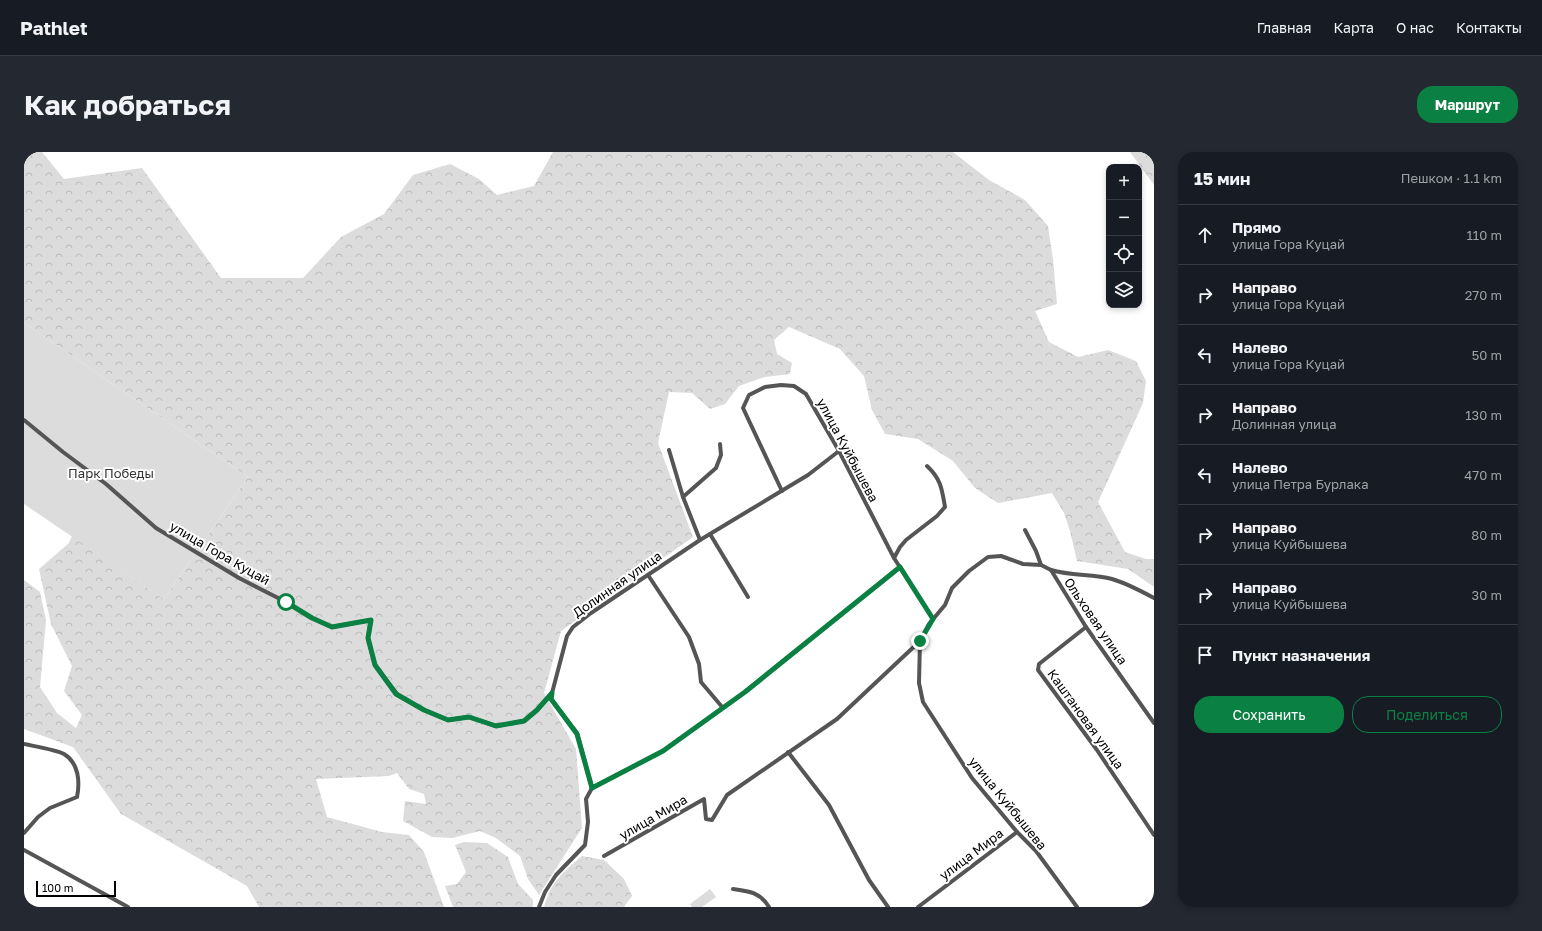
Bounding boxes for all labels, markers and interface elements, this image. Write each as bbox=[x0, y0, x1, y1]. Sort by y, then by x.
text: Pathlet bbox=[20, 16, 88, 39]
text: Главная bbox=[1257, 19, 1311, 36]
text: Карта bbox=[1333, 19, 1374, 36]
text: О нас bbox=[1396, 19, 1434, 36]
text: Контакты bbox=[1456, 19, 1522, 36]
button: Маршрут bbox=[1417, 86, 1518, 123]
text: Как добраться bbox=[24, 88, 231, 121]
map controls bbox=[1106, 164, 1142, 308]
button: + bbox=[1106, 164, 1142, 200]
text: 15 мин bbox=[1194, 168, 1250, 189]
text: Пешком · 1.1 km bbox=[1401, 170, 1502, 186]
button: − bbox=[1106, 200, 1142, 236]
text: Прямо bbox=[1232, 218, 1281, 236]
icon: ahead bbox=[1194, 224, 1216, 246]
text: 110 m bbox=[1467, 227, 1502, 243]
button: locate bbox=[1106, 236, 1142, 272]
text: улица Гора Куцай bbox=[1232, 236, 1345, 252]
button: layers bbox=[1106, 272, 1142, 308]
text: Направо bbox=[1232, 278, 1297, 296]
icon: right bbox=[1194, 284, 1216, 306]
text: 270 m bbox=[1465, 287, 1502, 303]
text: улица Гора Куцай bbox=[1232, 296, 1345, 312]
text: Налево bbox=[1232, 338, 1288, 356]
icon: left bbox=[1194, 344, 1216, 366]
text: 50 m bbox=[1472, 347, 1502, 363]
text: улица Гора Куцай bbox=[1232, 356, 1345, 372]
street label: улица Куйбышева bbox=[814, 395, 882, 505]
text: Направо bbox=[1232, 398, 1297, 416]
icon: right bbox=[1194, 404, 1216, 426]
text: 130 m bbox=[1465, 407, 1502, 423]
text: Долинная улица bbox=[1232, 416, 1337, 432]
text: Налево bbox=[1232, 458, 1288, 476]
icon: left bbox=[1194, 464, 1216, 486]
park label: Парк Победы bbox=[68, 465, 154, 481]
text: 470 m bbox=[1464, 467, 1502, 483]
text: улица Петра Бурлака bbox=[1232, 476, 1369, 492]
street label: улица Гора Куцай bbox=[167, 518, 273, 588]
text: Направо bbox=[1232, 518, 1297, 536]
icon: right bbox=[1194, 524, 1216, 546]
text: 80 m bbox=[1471, 527, 1502, 543]
text: улица Куйбышева bbox=[1232, 536, 1347, 552]
street label: Долинная улица bbox=[570, 547, 664, 621]
street label: Ольховая улица bbox=[1061, 574, 1131, 668]
text: Направо bbox=[1232, 578, 1297, 596]
icon: right bbox=[1194, 584, 1216, 606]
text: 30 m bbox=[1472, 587, 1502, 603]
route start bbox=[277, 593, 295, 611]
text: улица Куйбышева bbox=[1232, 596, 1347, 612]
route end bbox=[911, 632, 929, 650]
icon: arrive bbox=[1194, 644, 1216, 666]
text: Пункт назначения bbox=[1232, 646, 1370, 664]
street label: Каштановая улица bbox=[1044, 666, 1128, 772]
button: Сохранить bbox=[1194, 696, 1344, 733]
button: Поделиться bbox=[1352, 696, 1502, 733]
street label: улица Куйбышева bbox=[966, 753, 1050, 853]
street label: улица Мира bbox=[616, 791, 690, 843]
street label: улица Мира bbox=[936, 825, 1006, 883]
scale bar bbox=[36, 879, 116, 898]
text: 100 m bbox=[42, 881, 73, 894]

